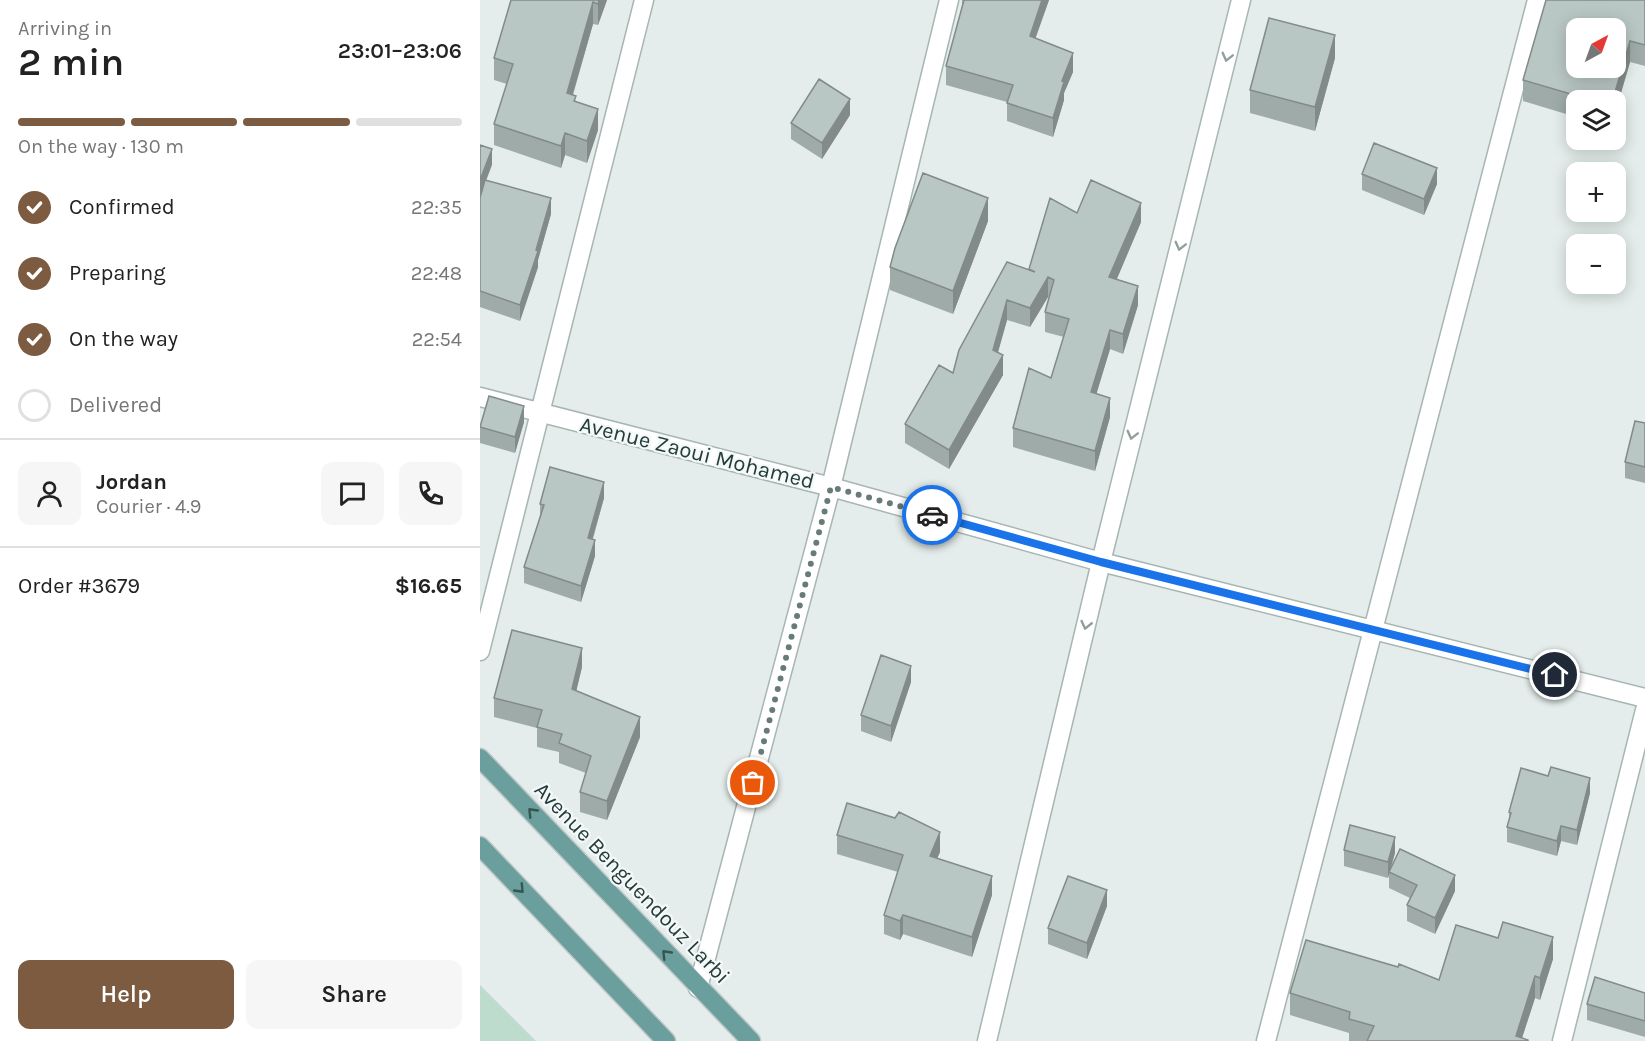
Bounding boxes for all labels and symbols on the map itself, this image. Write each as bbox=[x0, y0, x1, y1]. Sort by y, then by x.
north arrow bbox=[1566, 18, 1626, 78]
one-way arrow bbox=[1222, 51, 1234, 62]
one-way arrow bbox=[1174, 241, 1187, 251]
street label: Avenue Zaoui Mohamed bbox=[577, 411, 817, 495]
one-way arrow bbox=[1127, 430, 1140, 440]
courier bbox=[902, 485, 962, 545]
one-way arrow bbox=[1080, 619, 1093, 629]
pin bbox=[1529, 649, 1580, 700]
pin bbox=[727, 757, 778, 808]
street label: Avenue Benguendouz Larbi bbox=[529, 777, 735, 989]
one-way arrow bbox=[528, 809, 539, 819]
one-way arrow bbox=[513, 881, 524, 892]
one-way arrow bbox=[662, 950, 673, 960]

